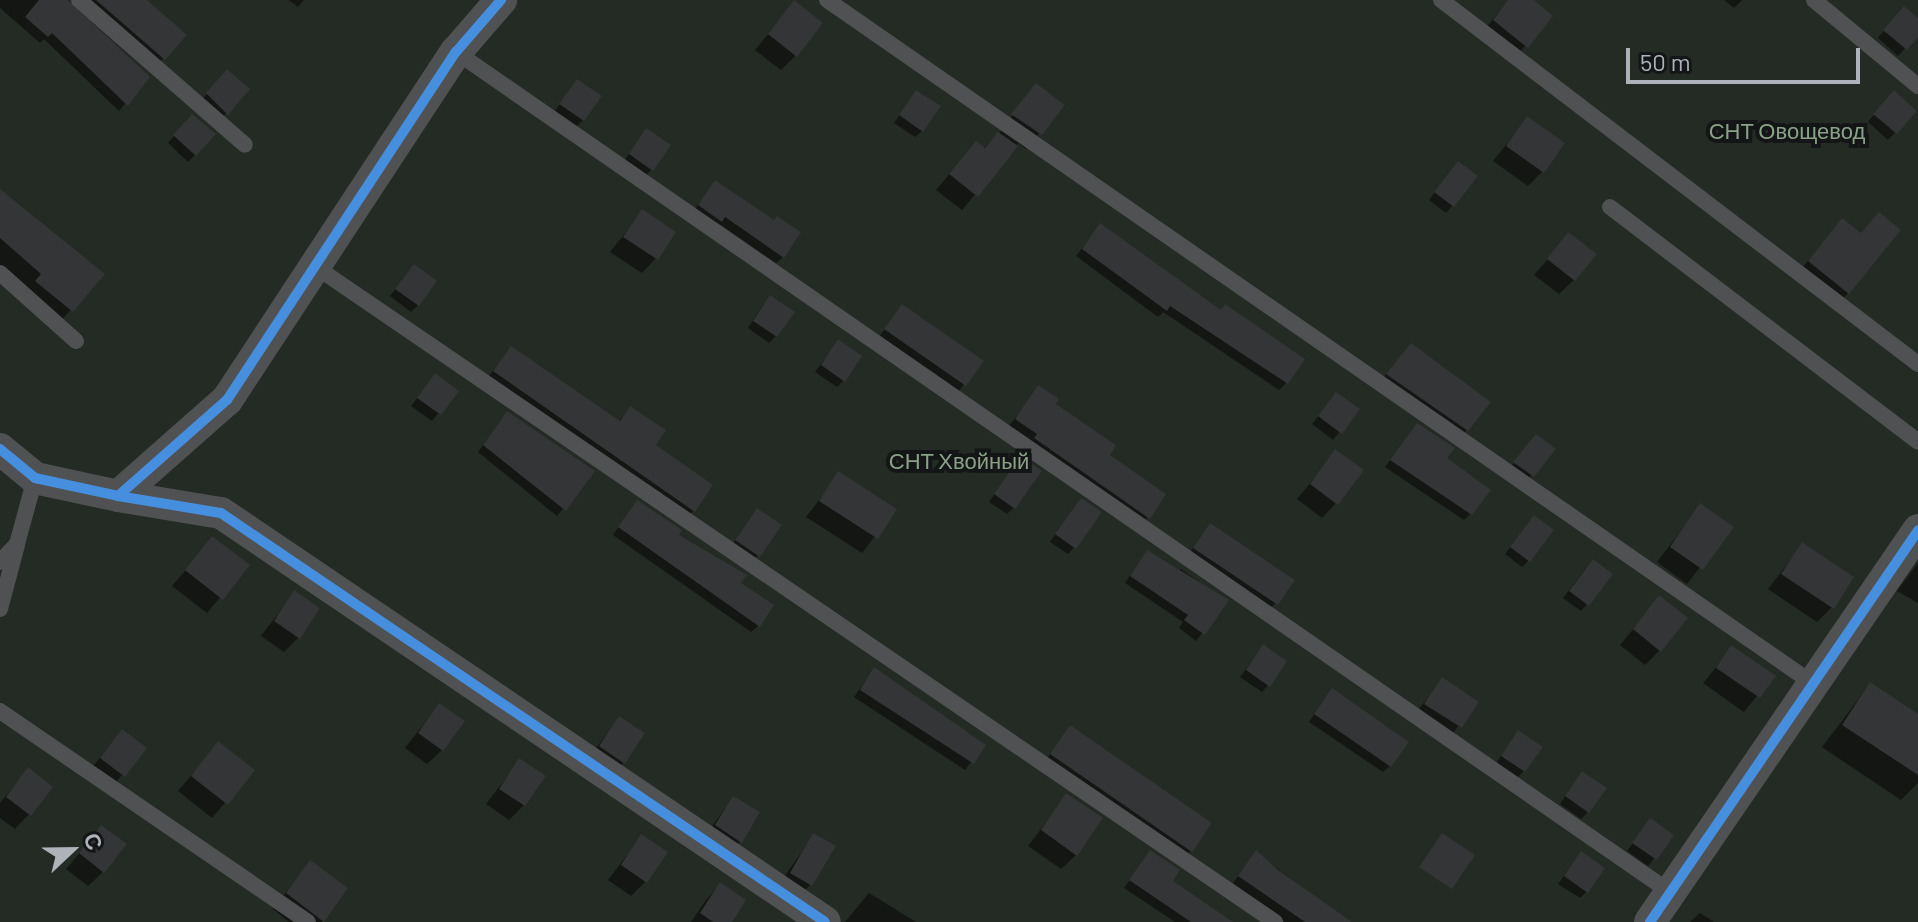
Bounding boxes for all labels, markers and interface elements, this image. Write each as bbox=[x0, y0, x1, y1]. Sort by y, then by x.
scale bar bbox=[1630, 32, 1864, 82]
text: 50 m bbox=[1640, 47, 1691, 76]
park label: СНТ Овощевод bbox=[1709, 118, 1865, 144]
park label: СНТ Хвойный bbox=[889, 448, 1029, 474]
north arrow bbox=[32, 810, 112, 890]
text: С bbox=[79, 829, 109, 853]

